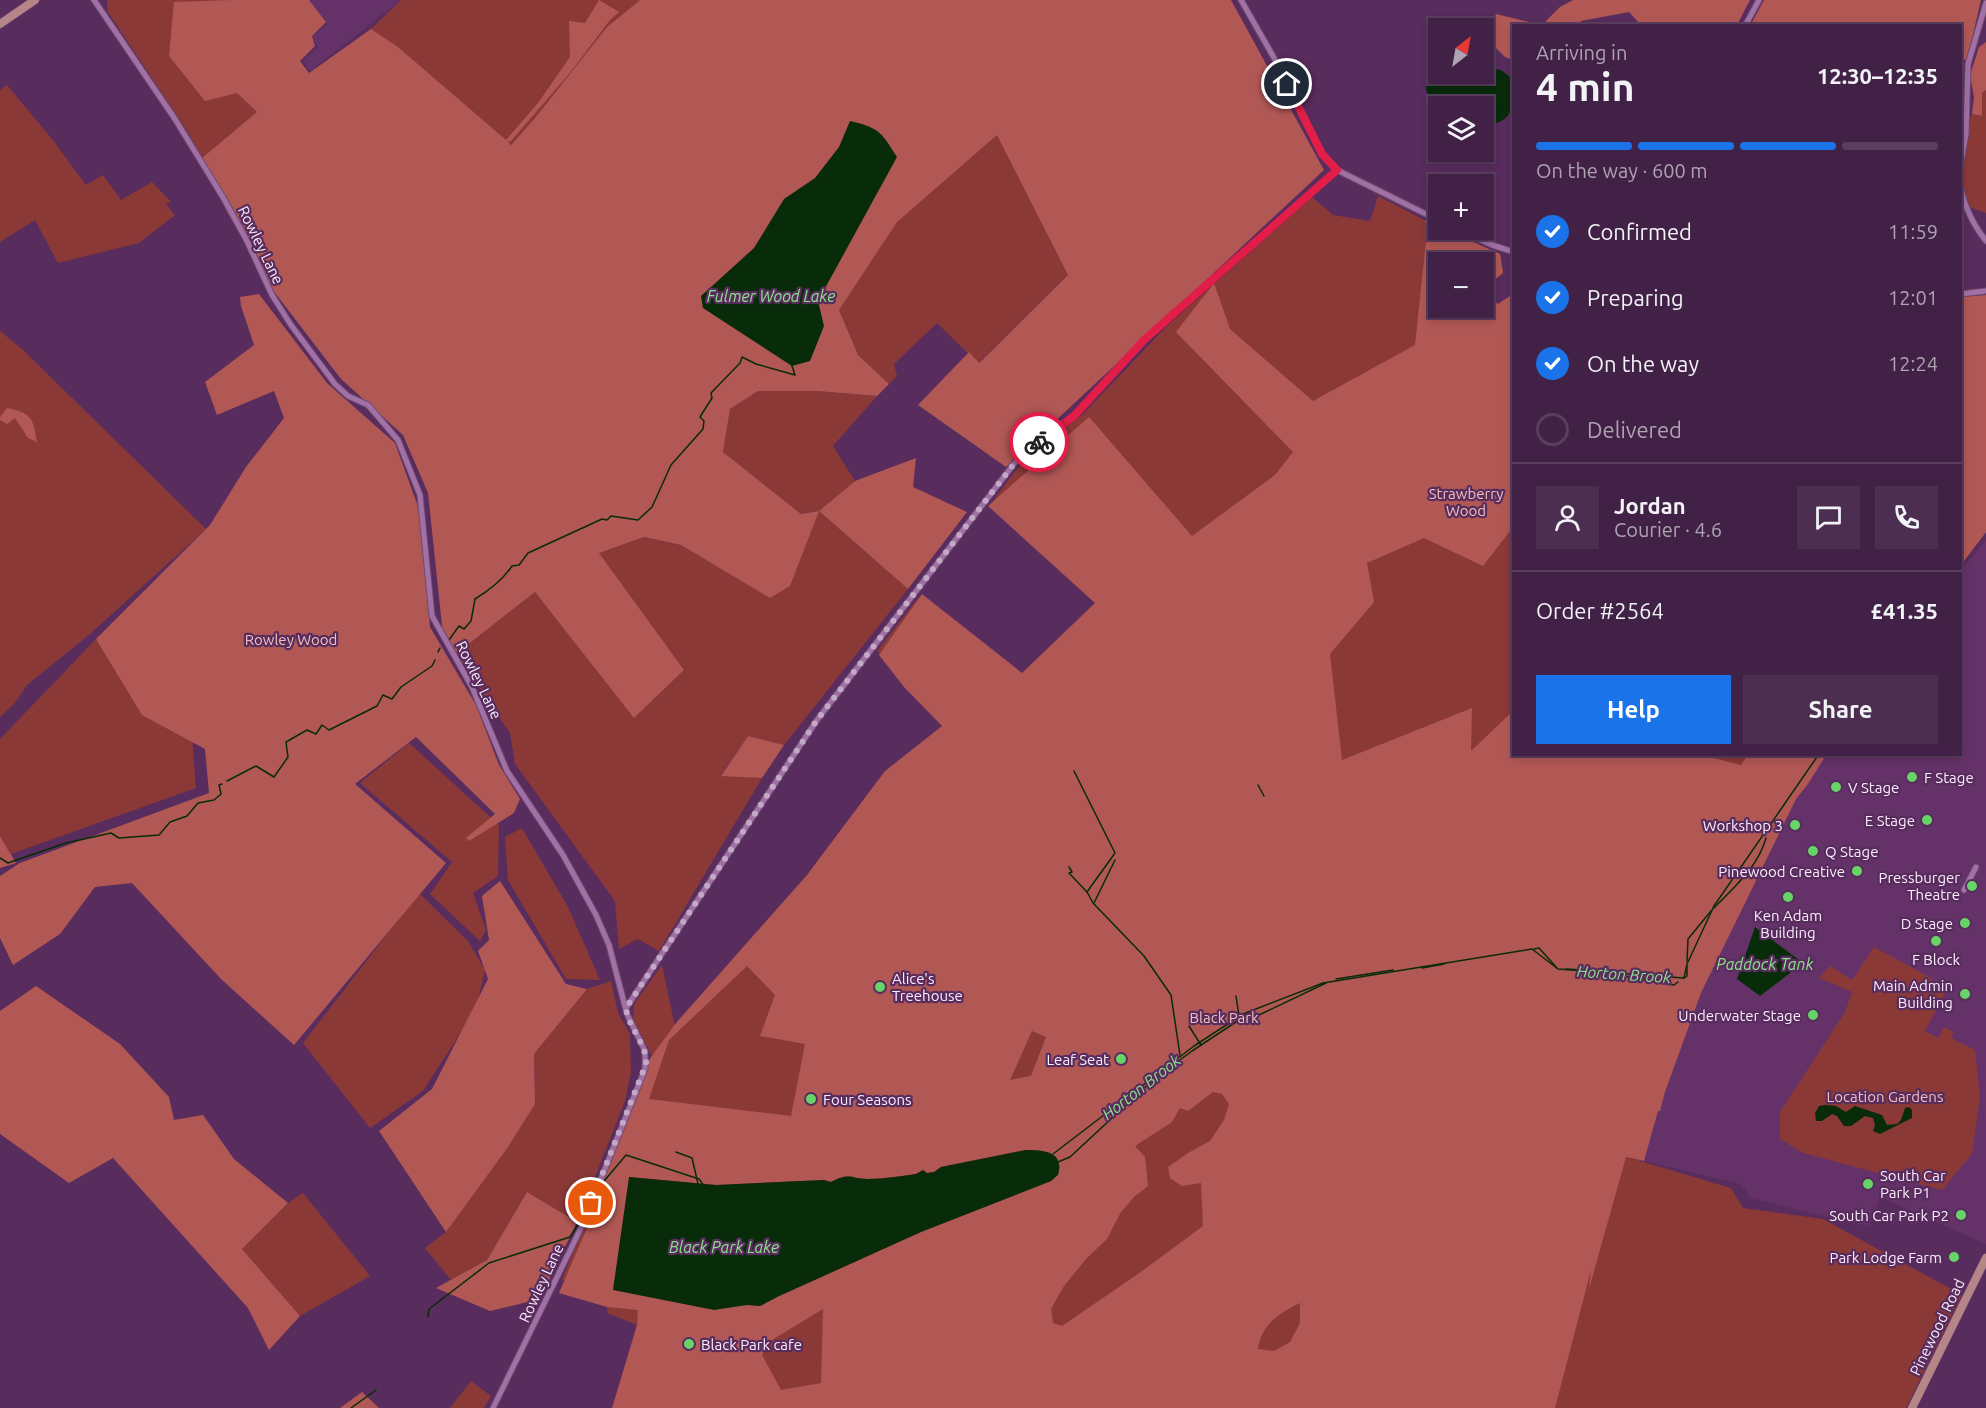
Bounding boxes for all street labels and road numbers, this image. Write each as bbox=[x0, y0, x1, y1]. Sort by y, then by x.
street label: Rowley Lane bbox=[235, 203, 287, 287]
street label: Rowley Lane bbox=[453, 638, 505, 722]
street label: Rowley Lane bbox=[515, 1241, 567, 1325]
street label: Pinewood Road bbox=[1906, 1276, 1968, 1378]

